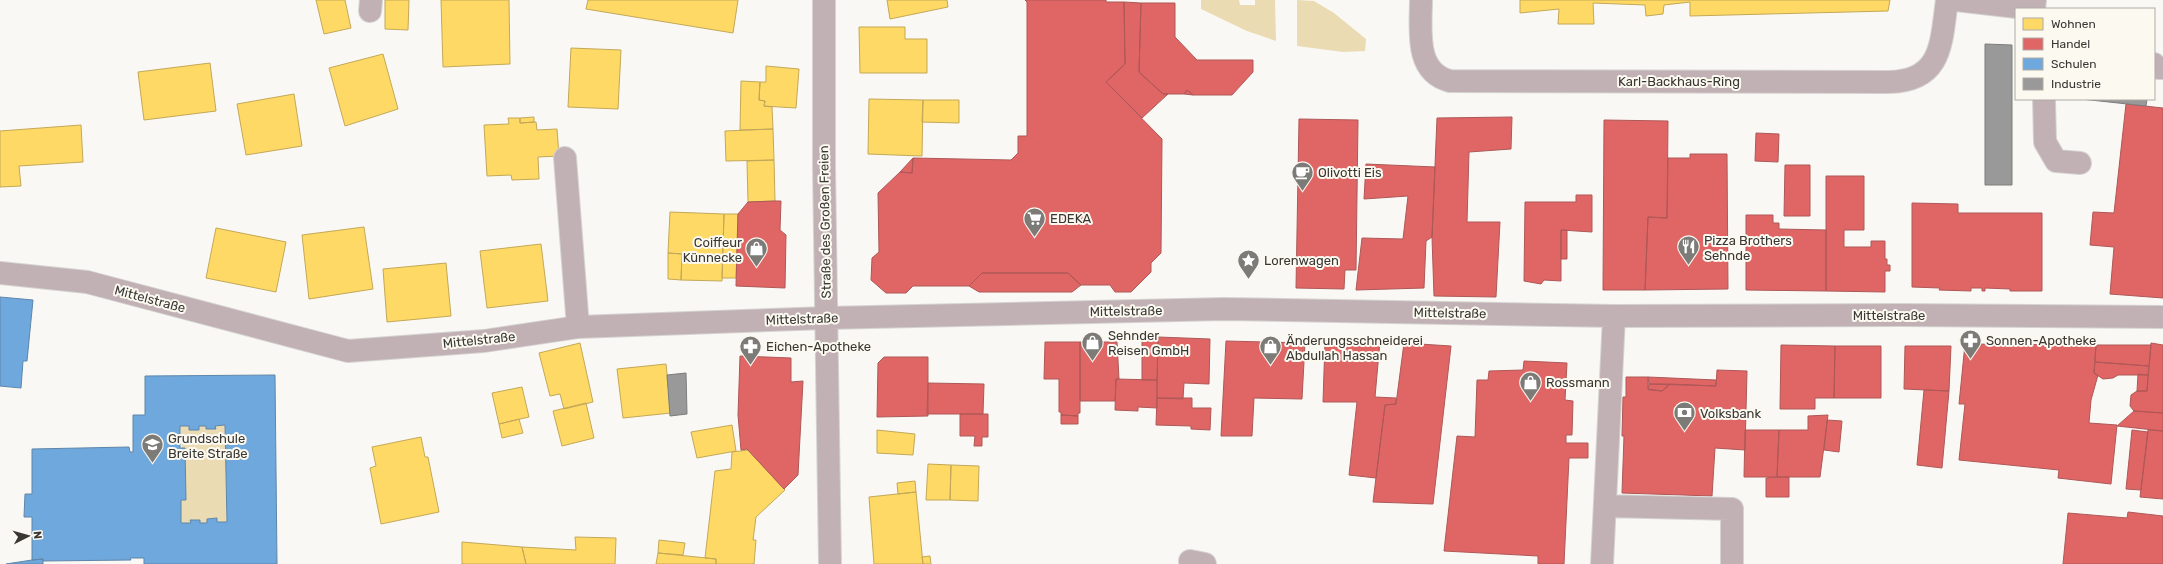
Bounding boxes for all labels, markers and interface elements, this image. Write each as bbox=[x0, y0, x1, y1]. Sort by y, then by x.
legend bbox=[2015, 8, 2155, 100]
text: Wohnen bbox=[2051, 17, 2096, 31]
text: Handel bbox=[2051, 37, 2090, 51]
text: Schulen bbox=[2051, 57, 2097, 71]
street label: Karl-Backhaus-Ring bbox=[1618, 74, 1740, 90]
text: Industrie bbox=[2051, 77, 2101, 91]
street label: Straße des Großen Freien bbox=[816, 145, 834, 299]
cafe icon: Olivotti Eis bbox=[1290, 159, 1316, 192]
place label: Olivotti Eis bbox=[1318, 165, 1382, 180]
supermarket icon: EDEKA bbox=[1021, 205, 1047, 238]
place label: EDEKA bbox=[1050, 211, 1092, 226]
place label: Pizza Brothers Sehnde bbox=[1704, 233, 1792, 263]
restaurant icon: Pizza Brothers Sehnde bbox=[1676, 234, 1702, 267]
place label: Coiffeur Künnecke bbox=[683, 235, 742, 265]
shop icon: Coiffeur Künnecke bbox=[744, 236, 770, 269]
place icon: Lorenwagen bbox=[1235, 247, 1261, 280]
place label: Lorenwagen bbox=[1264, 253, 1339, 269]
street label: Mittelstraße bbox=[113, 282, 187, 316]
street label: Mittelstraße bbox=[1090, 303, 1162, 319]
street label: Mittelstraße bbox=[1414, 305, 1486, 321]
street label: Mittelstraße bbox=[1853, 308, 1925, 323]
street label: Mittelstraße bbox=[765, 310, 839, 328]
pharmacy icon: Sonnen-Apotheke bbox=[1957, 327, 1983, 360]
place label: Sehnder Reisen GmbH bbox=[1108, 328, 1189, 358]
street label: Mittelstraße bbox=[442, 329, 516, 351]
shop icon: Sehnder Reisen GmbH bbox=[1079, 329, 1105, 362]
pharmacy icon: Eichen-Apotheke bbox=[737, 333, 763, 366]
place label: Änderungsschneiderei Abdullah Hassan bbox=[1286, 333, 1423, 363]
place label: Sonnen-Apotheke bbox=[1986, 333, 2096, 348]
shop icon: Änderungsschneiderei Abdullah Hassan bbox=[1257, 334, 1283, 367]
place label: Eichen-Apotheke bbox=[766, 339, 871, 354]
shop icon: Rossmann bbox=[1518, 369, 1544, 402]
place label: Rossmann bbox=[1546, 375, 1610, 390]
bank icon: Volksbank bbox=[1671, 400, 1697, 433]
place label: Volksbank bbox=[1700, 406, 1761, 421]
place label: Grundschule Breite Straße bbox=[168, 431, 248, 461]
school or university icon: Grundschule Breite Straße bbox=[139, 432, 165, 465]
north arrow bbox=[8, 516, 48, 556]
text: N bbox=[31, 530, 44, 540]

